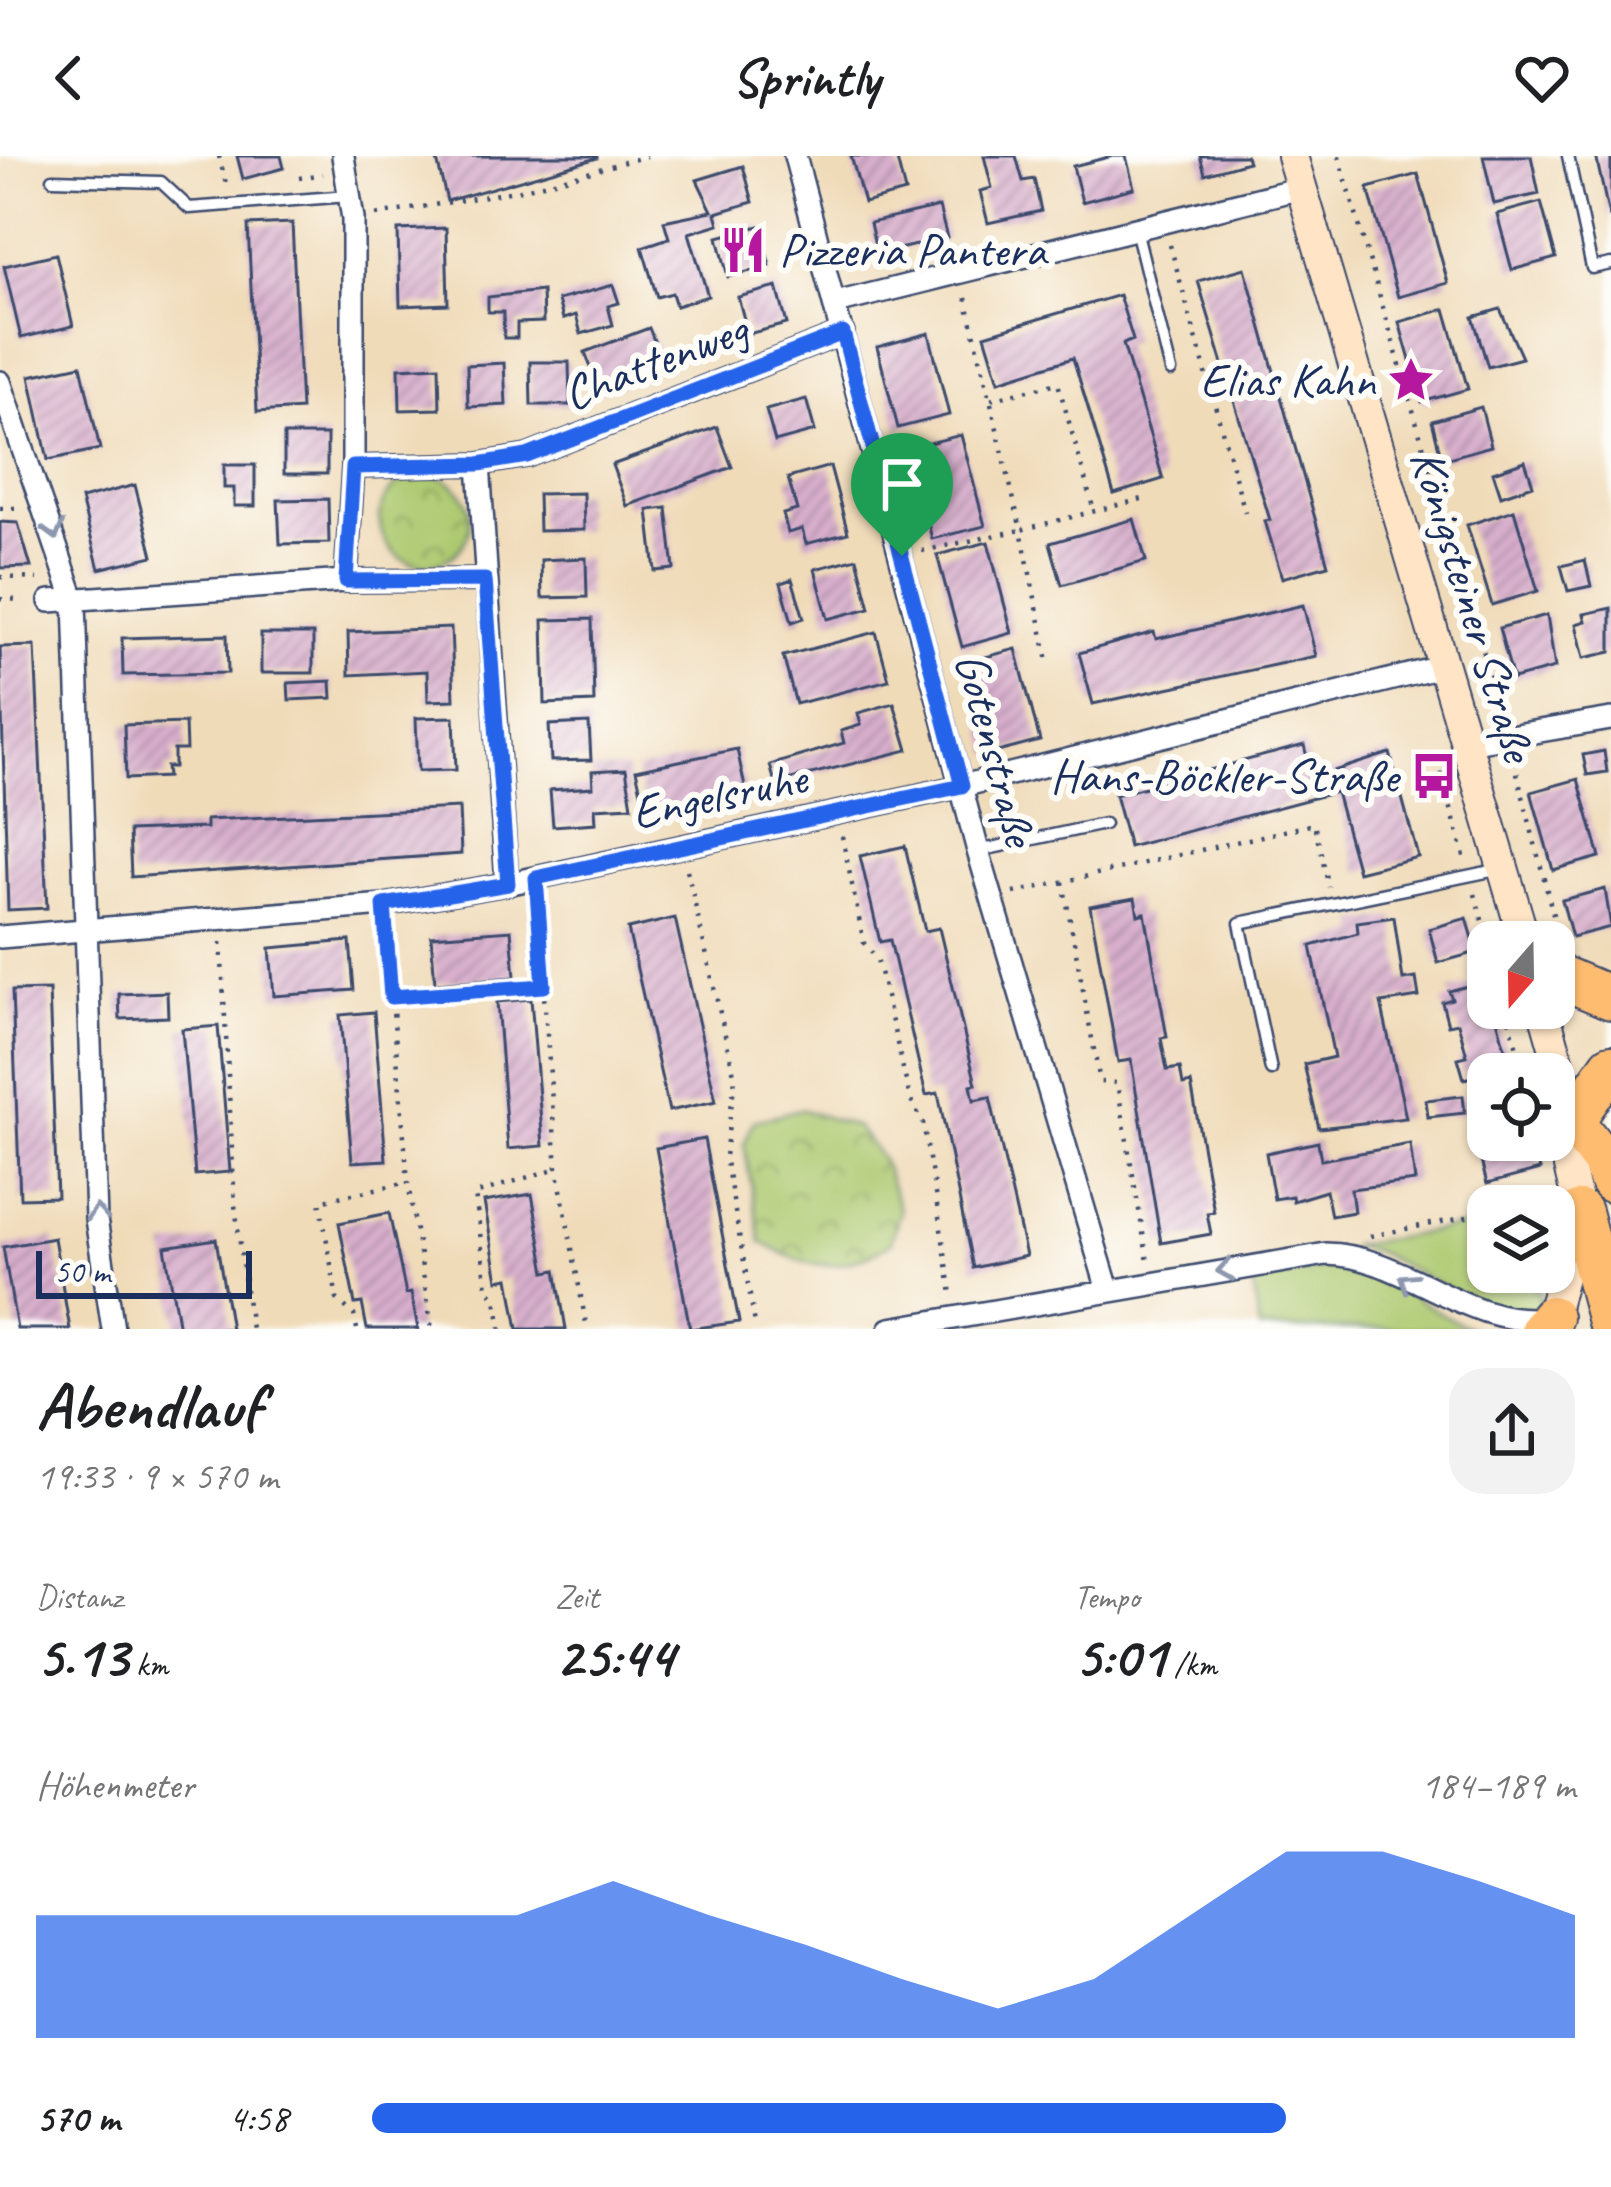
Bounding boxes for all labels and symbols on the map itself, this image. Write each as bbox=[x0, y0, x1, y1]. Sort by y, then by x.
place label: Pizzeria Pantera bbox=[779, 220, 1049, 280]
restaurant icon: Pizzeria Pantera bbox=[718, 225, 768, 275]
street label: Chattenweg bbox=[554, 297, 758, 423]
place label: Elias Kahn bbox=[1200, 350, 1376, 410]
place icon: Elias Kahn bbox=[1386, 355, 1436, 405]
pin bbox=[851, 433, 953, 556]
street label: Königsteiner Straße bbox=[1397, 442, 1550, 771]
one-way arrow bbox=[40, 519, 65, 540]
street label: Gotenstraße bbox=[941, 646, 1051, 855]
place label: Hans-Böckler-Straße bbox=[1050, 746, 1401, 806]
street label: Engelsruhe bbox=[626, 747, 815, 843]
bus stop icon: Hans-Böckler-Straße bbox=[1409, 751, 1459, 801]
north arrow bbox=[1467, 921, 1575, 1029]
one-way arrow bbox=[85, 1203, 111, 1222]
scale bar bbox=[36, 1245, 252, 1298]
one-way arrow bbox=[1215, 1257, 1235, 1282]
one-way arrow bbox=[1398, 1273, 1420, 1295]

